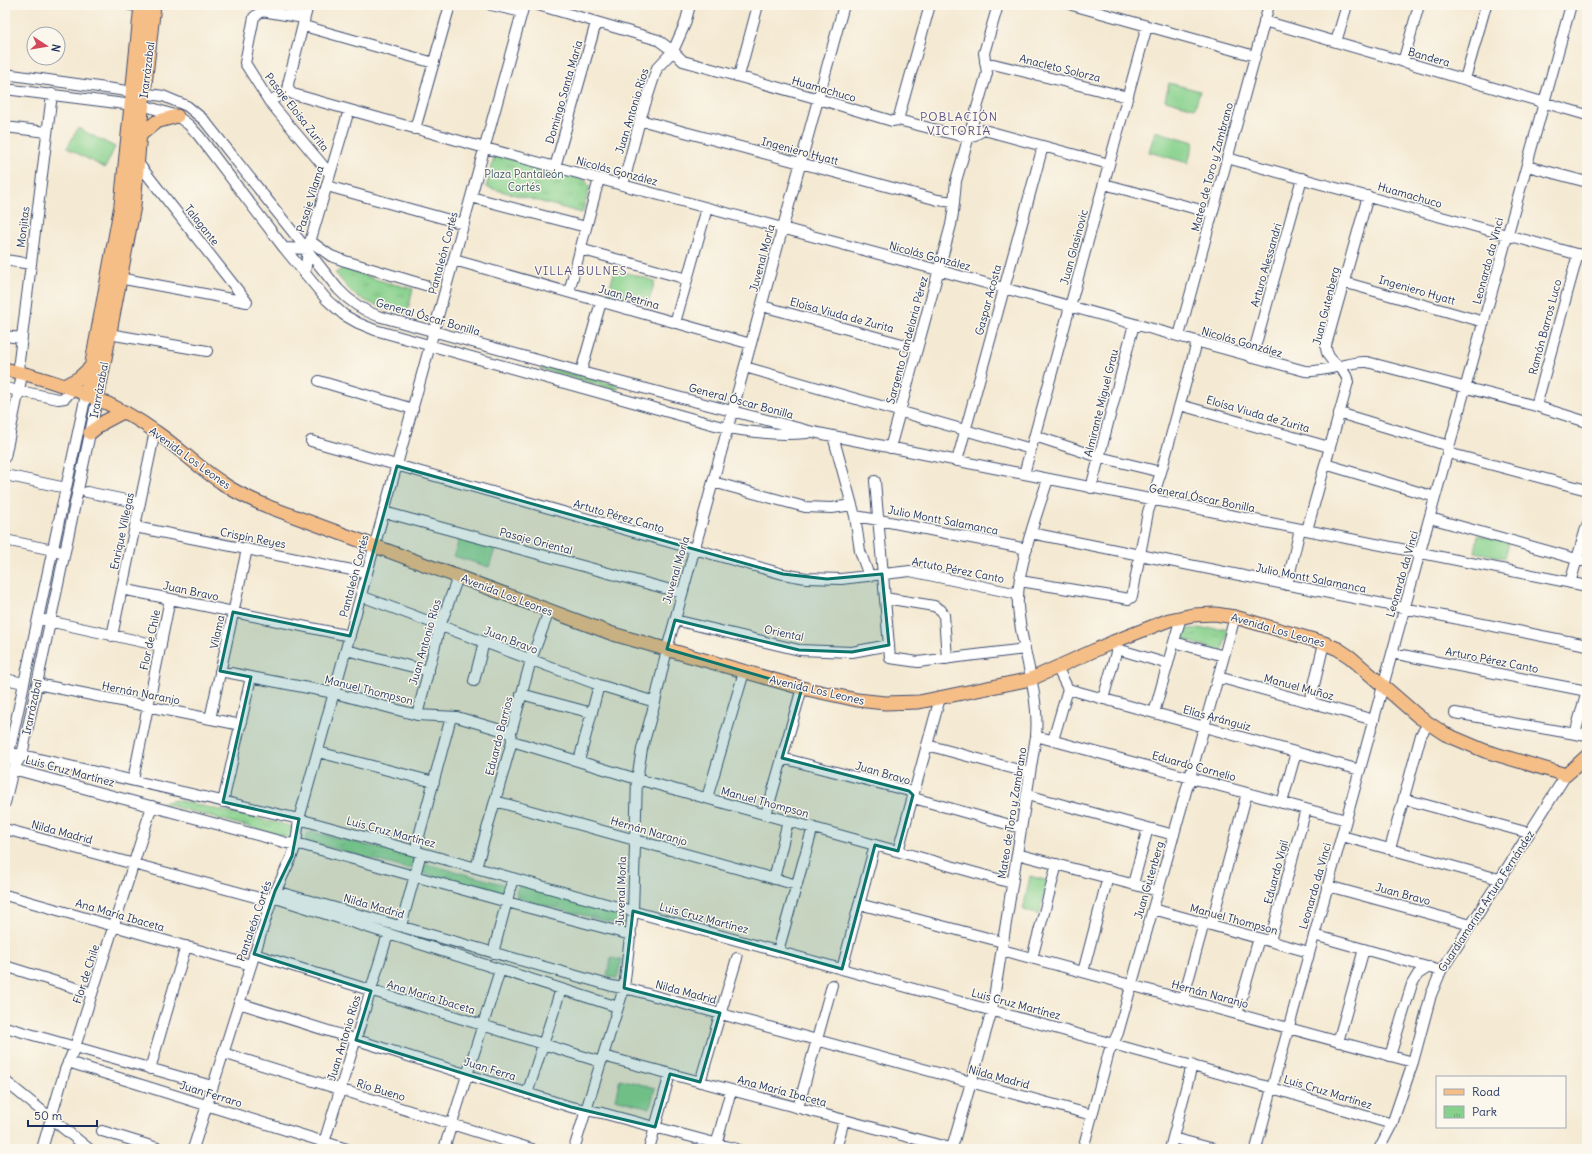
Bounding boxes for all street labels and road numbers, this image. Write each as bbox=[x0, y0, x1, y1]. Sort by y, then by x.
street label: Domingo Santa María bbox=[543, 39, 585, 145]
street label: Irarrázabal bbox=[137, 41, 157, 99]
street label: Bandera bbox=[1406, 44, 1452, 70]
street label: Anacleto Solorza bbox=[1018, 51, 1102, 85]
street label: Juan Antonio Ríos bbox=[612, 67, 652, 155]
street label: Pasaje Eloisa Zurita bbox=[262, 70, 332, 154]
street label: Huamachuco bbox=[790, 73, 858, 105]
street label: Mateo de Toro y Zambrano bbox=[1188, 101, 1236, 233]
street label: Ingeniero Hyatt bbox=[760, 134, 840, 168]
street label: Nicolás González bbox=[575, 153, 659, 189]
street label: Pasaje Vilama bbox=[293, 164, 327, 234]
street label: Huamachuco bbox=[1376, 179, 1444, 211]
street label: Talagante bbox=[182, 202, 222, 248]
street label: Monjitas bbox=[14, 206, 32, 248]
street label: Juan Glasinovic bbox=[1057, 207, 1091, 286]
street label: Pantaleón Cortés bbox=[425, 210, 461, 296]
street label: Leonardo da Vinci bbox=[1470, 216, 1506, 306]
street label: Arturo Alessandri bbox=[1247, 222, 1285, 308]
street label: Juvenal Morla bbox=[746, 223, 778, 293]
street label: Nicolás González bbox=[888, 238, 972, 274]
street label: Gaspar Acosta bbox=[972, 263, 1004, 337]
street label: Juan Gutenberg bbox=[1310, 266, 1342, 346]
street label: Ingeniero Hyatt bbox=[1377, 272, 1457, 308]
street label: Sargento Candelaria Pérez bbox=[883, 275, 931, 405]
street label: Ramón Barros Luco bbox=[1526, 278, 1564, 376]
street label: Juan Petrina bbox=[597, 282, 661, 312]
street label: General Óscar Bonilla bbox=[374, 294, 482, 339]
street label: Eloísa Viuda de Zurita bbox=[789, 294, 895, 336]
street label: Nicolás González bbox=[1200, 324, 1284, 360]
street label: Almirante Miguel Grau bbox=[1081, 347, 1121, 458]
street label: Irarrázabal bbox=[87, 361, 111, 419]
street label: General Óscar Bonilla bbox=[687, 379, 795, 422]
street label: Eloísa Viuda de Zurita bbox=[1205, 393, 1311, 435]
street label: Avenida Los Leones bbox=[147, 424, 233, 492]
street label: General Óscar Bonilla bbox=[1148, 480, 1256, 515]
street label: Enrique Villegas bbox=[107, 491, 137, 571]
street label: Artuto Pérez Canto bbox=[572, 496, 666, 536]
street label: Julio Montt Salamanca bbox=[887, 502, 999, 538]
street label: Crispín Reyes bbox=[219, 525, 287, 551]
street label: Pasaje Oriental bbox=[498, 525, 574, 557]
street label: Leonardo da Vinci bbox=[1383, 529, 1421, 619]
street label: Pantaleón Cortés bbox=[336, 533, 372, 619]
street label: Juvenal Morla bbox=[660, 535, 692, 605]
street label: Artuto Pérez Canto bbox=[911, 554, 1005, 586]
street label: Julio Montt Salamanca bbox=[1255, 560, 1367, 596]
street label: Avenida Los Leones bbox=[459, 571, 555, 619]
street label: Juan Bravo bbox=[162, 578, 220, 604]
street label: Juan Antonio Ríos bbox=[406, 597, 444, 687]
street label: Flor de Chile bbox=[137, 608, 163, 671]
street label: Avenida Los Leones bbox=[1229, 610, 1327, 650]
street label: Vilama bbox=[207, 614, 227, 650]
street label: Oriental bbox=[763, 622, 805, 644]
street label: Juan Bravo bbox=[482, 623, 540, 657]
street label: Arturo Pérez Canto bbox=[1444, 644, 1540, 676]
street label: Manuel Muñoz bbox=[1262, 671, 1336, 703]
street label: Manuel Thompson bbox=[323, 672, 415, 708]
street label: Avenida Los Leones bbox=[768, 672, 866, 708]
street label: Irarrázabal bbox=[19, 678, 45, 736]
street label: Hernán Naranjo bbox=[101, 679, 181, 707]
street label: Eduardo Barrios bbox=[482, 695, 516, 777]
street label: Elías Aránguiz bbox=[1182, 702, 1252, 734]
street label: Mateo de Toro y Zambrano bbox=[995, 746, 1029, 880]
street label: Eduardo Cornelio bbox=[1151, 748, 1237, 784]
street label: Luis Cruz Martínez bbox=[24, 752, 116, 790]
street label: Juan Bravo bbox=[854, 758, 912, 788]
street label: Manuel Thompson bbox=[719, 784, 811, 820]
street label: Luis Cruz Martínez bbox=[345, 813, 437, 851]
street label: Hernán Naranjo bbox=[609, 813, 689, 849]
street label: Nilda Madrid bbox=[30, 817, 95, 847]
street label: Guardiamarina Arturo Fernández bbox=[1435, 828, 1537, 974]
street label: Eduardo Vigil bbox=[1261, 839, 1291, 905]
street label: Juan Gutenberg bbox=[1131, 840, 1167, 920]
street label: Leonardo da Vinci bbox=[1296, 841, 1334, 931]
street label: Juvenal Morla bbox=[613, 856, 629, 926]
street label: Pantaleón Cortés bbox=[234, 879, 274, 963]
street label: Juan Bravo bbox=[1374, 880, 1432, 908]
street label: Nilda Madrid bbox=[342, 891, 407, 922]
street label: Ana María Ibaceta bbox=[74, 896, 166, 934]
street label: Luis Cruz Martínez bbox=[658, 899, 750, 937]
street label: Manuel Thompson bbox=[1188, 901, 1280, 937]
street label: Flor de Chile bbox=[70, 943, 102, 1005]
street label: Ana María Ibaceta bbox=[385, 977, 477, 1017]
street label: Nilda Madrid bbox=[654, 977, 719, 1007]
street label: Hernán Naranjo bbox=[1170, 977, 1250, 1011]
street label: Luis Cruz Martínez bbox=[970, 985, 1062, 1023]
street label: Juan Antonio Ríos bbox=[324, 994, 364, 1082]
street label: Juan Ferra bbox=[462, 1054, 518, 1084]
street label: Nilda Madrid bbox=[967, 1062, 1032, 1092]
street label: Ana María Ibaceta bbox=[736, 1072, 828, 1110]
street label: Luis Cruz Martínez bbox=[1282, 1072, 1374, 1112]
street label: Río Bueno bbox=[355, 1076, 407, 1104]
street label: Juan Ferraro bbox=[178, 1078, 244, 1110]

